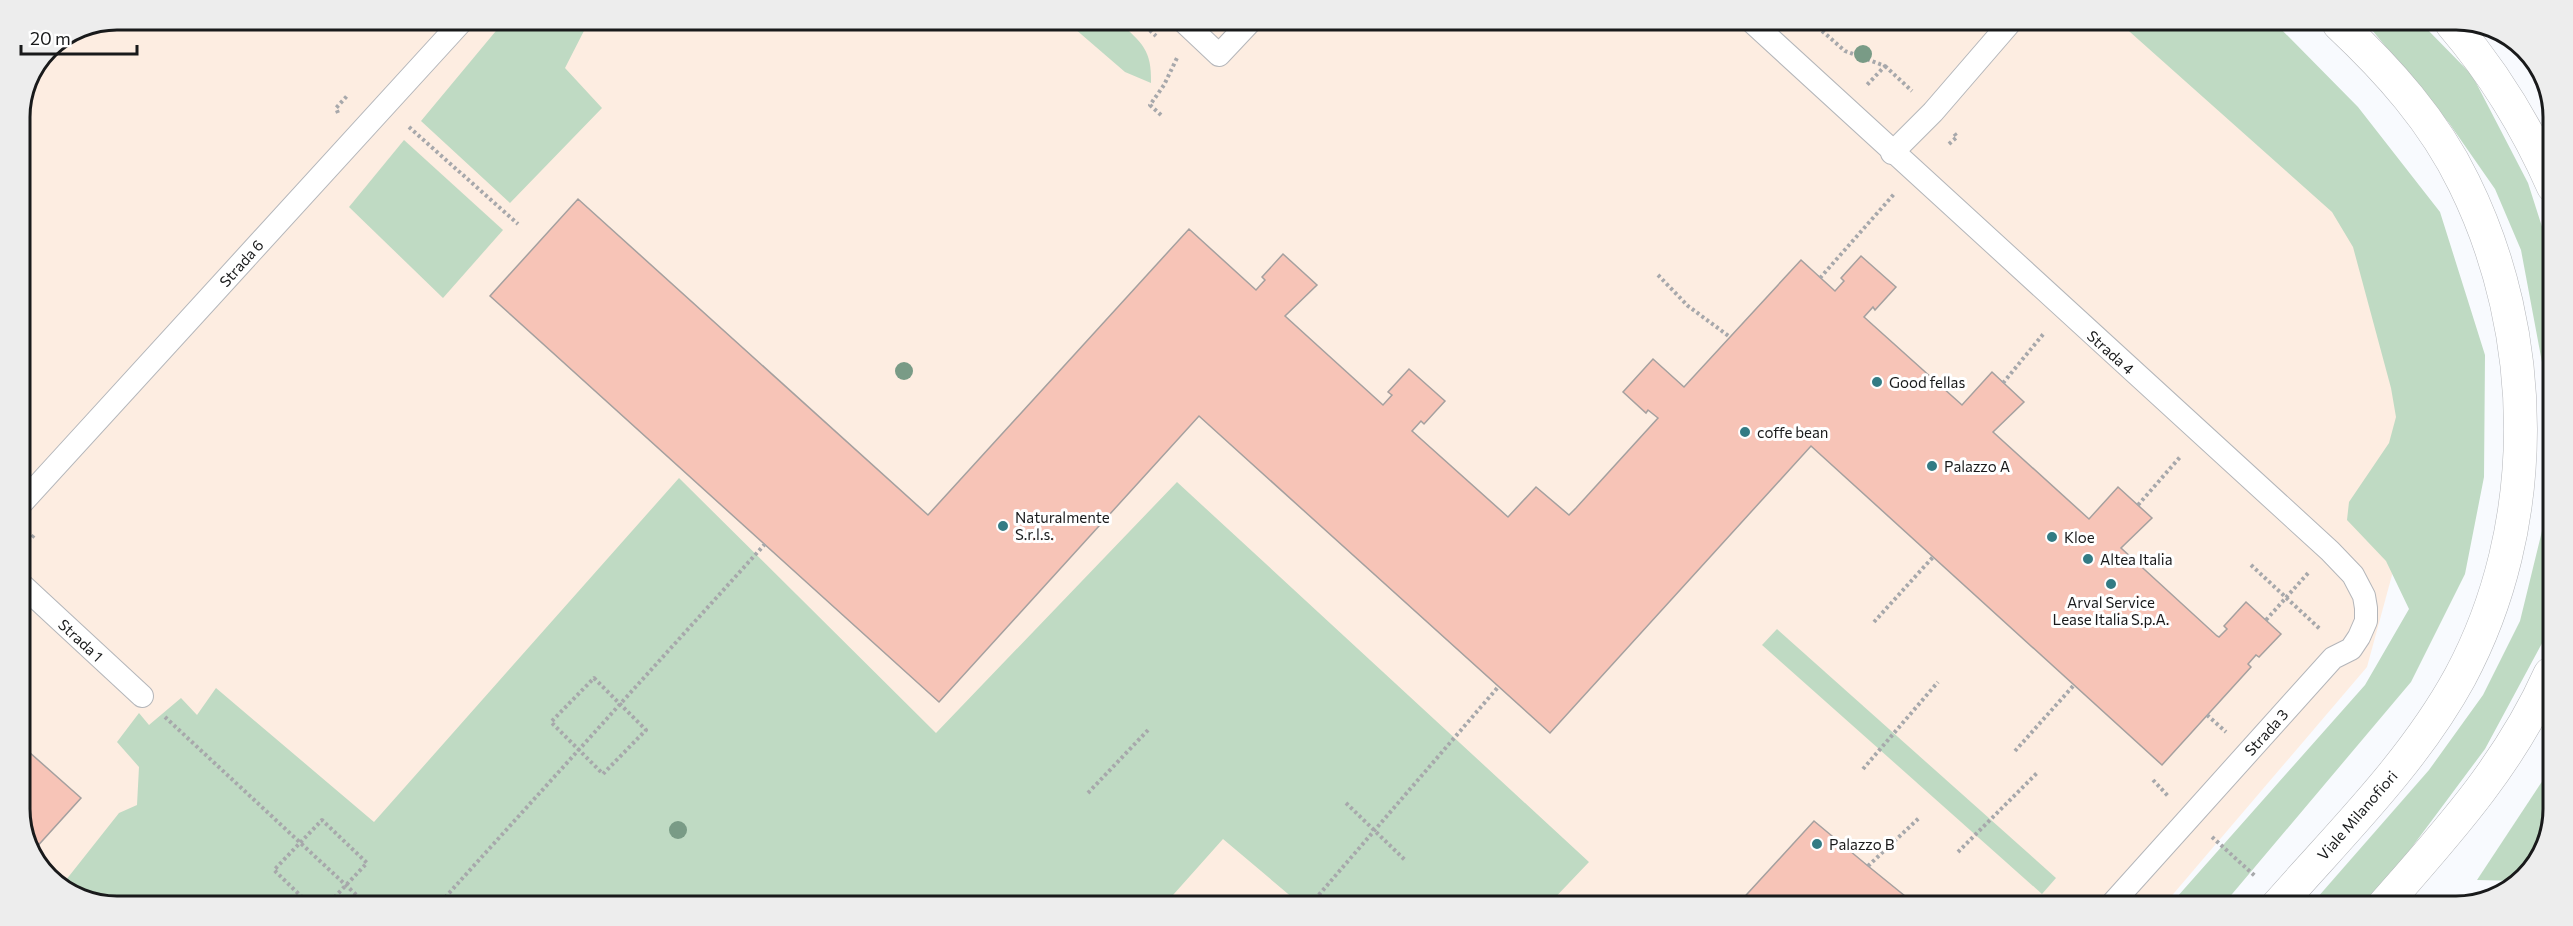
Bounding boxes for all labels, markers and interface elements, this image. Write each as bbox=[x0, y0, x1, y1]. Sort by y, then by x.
scale bar bbox=[21, 18, 136, 56]
text: 20 m bbox=[30, 27, 71, 49]
street label: Strada 6 bbox=[215, 236, 267, 290]
street label: Strada 4 bbox=[2084, 326, 2138, 378]
place label: Good fellas bbox=[1889, 373, 1965, 391]
marker: Good fellas bbox=[1870, 375, 1884, 389]
place label: coffe bean bbox=[1757, 423, 1828, 441]
marker: coffe bean bbox=[1738, 425, 1752, 439]
place label: Palazzo A bbox=[1944, 457, 2010, 475]
marker: Palazzo A bbox=[1925, 459, 1939, 473]
place label: Naturalmente S.r.l.s. bbox=[1015, 508, 1110, 543]
marker: Naturalmente S.r.l.s. bbox=[996, 519, 1010, 533]
place label: Kloe bbox=[2064, 528, 2095, 546]
marker: Kloe bbox=[2045, 530, 2059, 544]
place label: Altea Italia bbox=[2100, 550, 2173, 568]
marker: Altea Italia bbox=[2081, 552, 2095, 566]
marker: Arval Service Lease Italia S.p.A. bbox=[2104, 577, 2118, 591]
place label: Arval Service Lease Italia S.p.A. bbox=[2053, 593, 2169, 628]
street label: Strada 1 bbox=[55, 615, 107, 665]
street label: Strada 3 bbox=[2240, 705, 2292, 759]
street label: Viale Milanofiori bbox=[2313, 767, 2401, 863]
place label: Palazzo B bbox=[1829, 835, 1895, 853]
marker: Palazzo B bbox=[1810, 837, 1824, 851]

